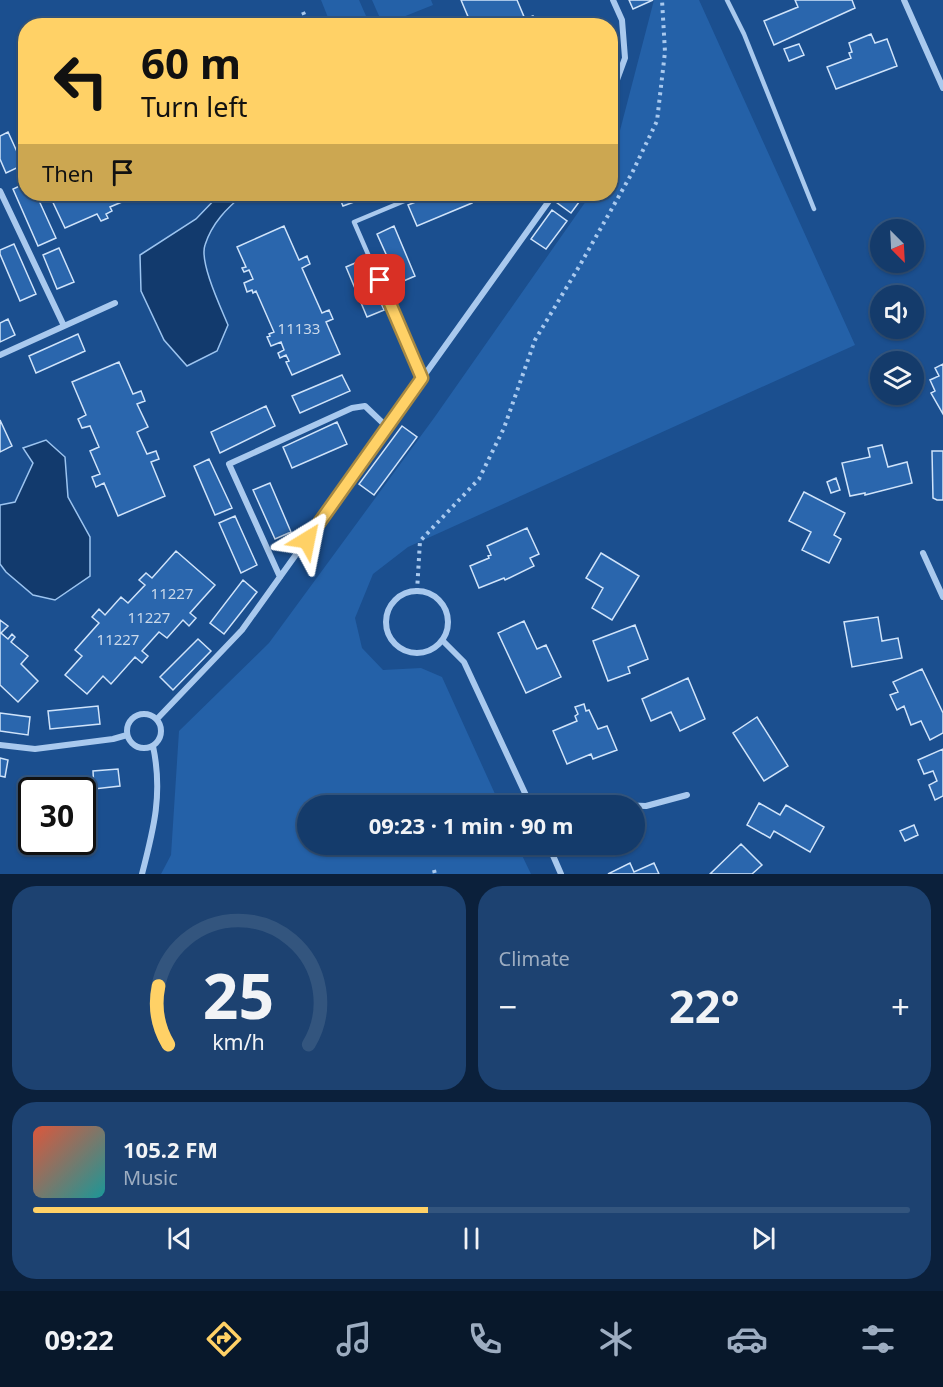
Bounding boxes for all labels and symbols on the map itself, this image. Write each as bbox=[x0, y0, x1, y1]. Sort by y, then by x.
north arrow bbox=[870, 219, 924, 273]
pin bbox=[354, 254, 405, 305]
house number: 11133 bbox=[278, 318, 320, 338]
position arrow bbox=[275, 508, 339, 572]
house number: 11227 bbox=[151, 583, 193, 603]
house number: 11227 bbox=[128, 607, 170, 627]
house number: 11227 bbox=[97, 629, 139, 649]
speed limit sign: 30 bbox=[18, 777, 96, 855]

